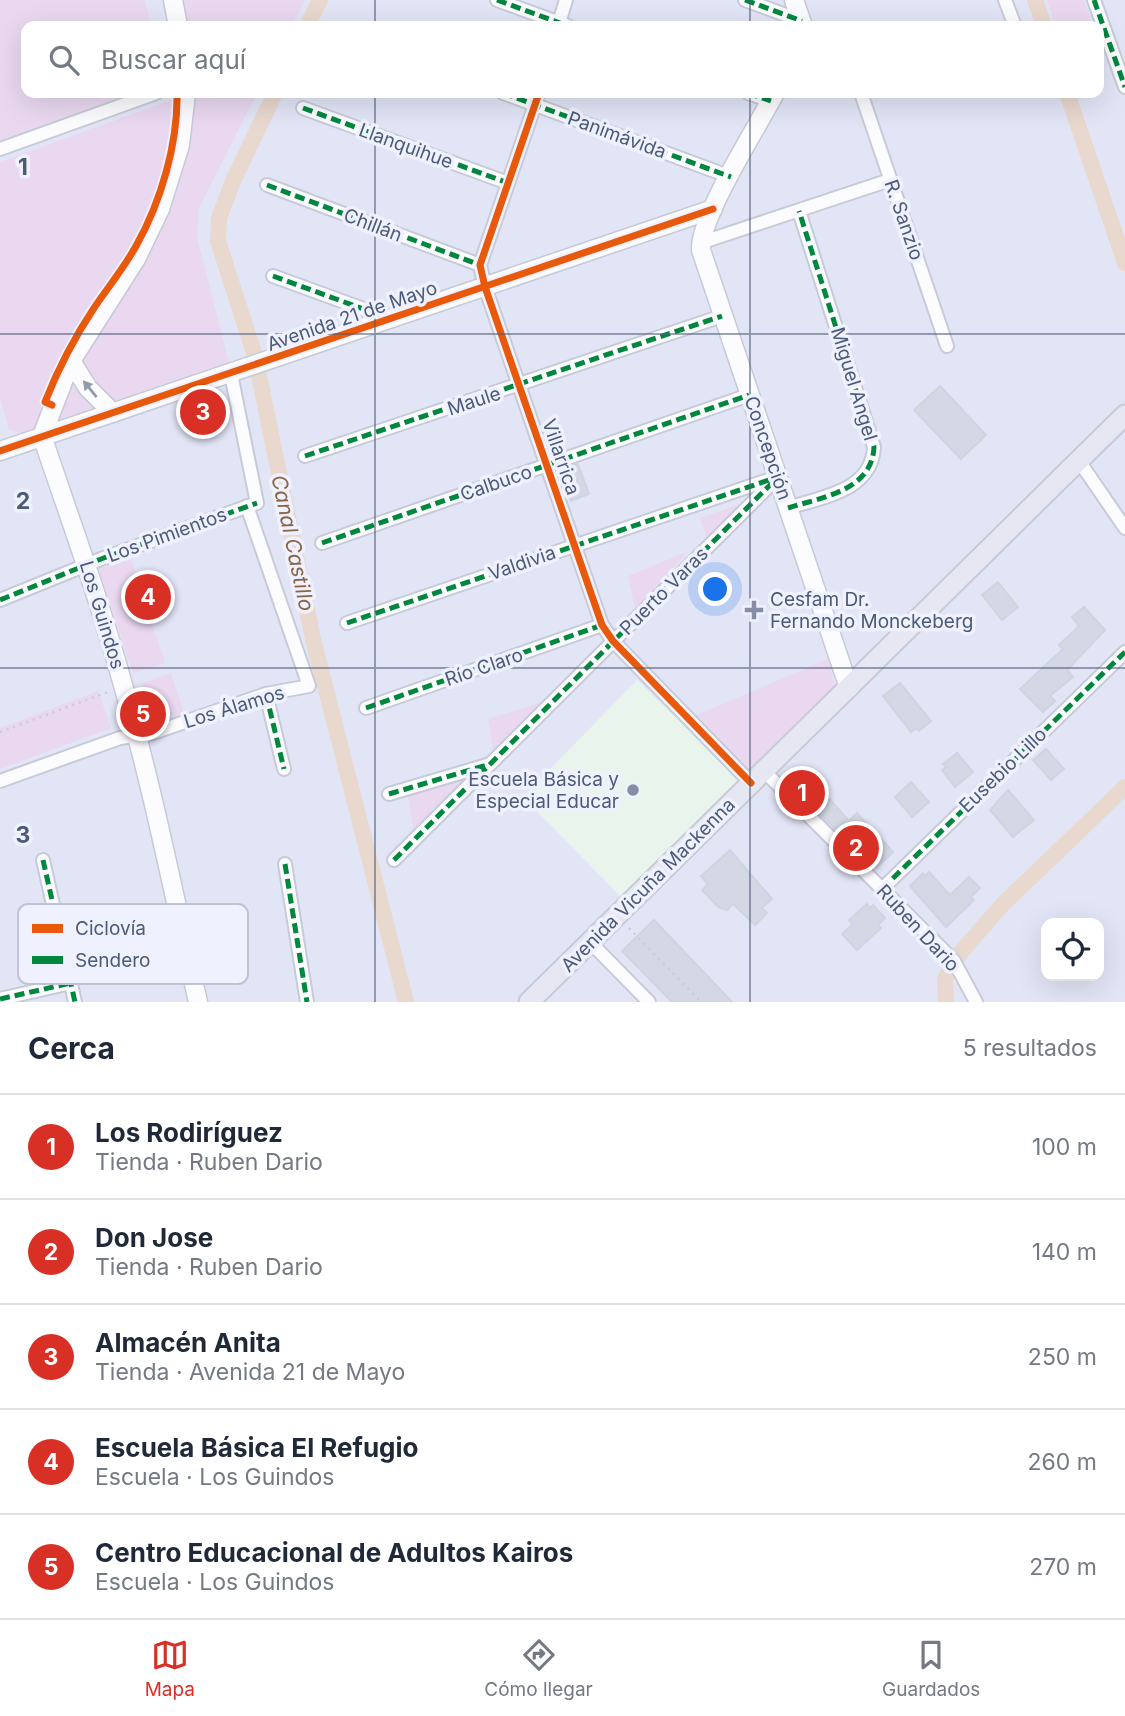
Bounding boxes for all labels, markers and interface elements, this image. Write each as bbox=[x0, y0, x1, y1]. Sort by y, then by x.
search box bbox=[21, 21, 1104, 98]
icon: search bbox=[45, 41, 83, 79]
text: Buscar aquí bbox=[101, 44, 246, 75]
street label: Panimávida bbox=[565, 107, 669, 163]
street label: Llanquihue bbox=[356, 118, 456, 174]
text: 1 bbox=[18, 153, 28, 181]
street label: R. Sanzio bbox=[880, 177, 928, 263]
street label: Chillán bbox=[340, 203, 406, 247]
street label: Avenida 21 de Mayo bbox=[264, 276, 440, 356]
street label: Miguel Angel bbox=[826, 325, 882, 443]
one-way arrow bbox=[83, 380, 98, 397]
street label: Maule bbox=[444, 382, 504, 420]
pin: 3 bbox=[180, 386, 226, 438]
street label: Concepción bbox=[740, 393, 796, 503]
street label: Villarrica bbox=[537, 416, 585, 498]
street label: Calbuco bbox=[457, 460, 535, 506]
water label: Canal Castillo bbox=[266, 473, 320, 613]
text: 2 bbox=[16, 487, 30, 515]
street label: Los Pimientos bbox=[104, 503, 230, 567]
street label: Valdivia bbox=[485, 541, 559, 585]
street label: Puerto Varas bbox=[615, 542, 713, 640]
street label: Los Guindos bbox=[75, 558, 129, 672]
pin: 4 bbox=[125, 571, 171, 623]
your location bbox=[698, 572, 732, 606]
place label: Cesfam Dr. Fernando Monckeberg bbox=[770, 588, 973, 633]
marker: Cesfam Dr. Fernando Monckeberg bbox=[744, 600, 764, 620]
street label: Río Claro bbox=[442, 643, 526, 691]
street label: Los Álamos bbox=[181, 680, 287, 733]
pin: 5 bbox=[120, 688, 166, 740]
street label: Eusebio Lillo bbox=[954, 723, 1052, 817]
pin: 1 bbox=[779, 767, 825, 819]
place label: Escuela Básica y Especial Educar bbox=[468, 768, 619, 813]
marker: Escuela Básica y Especial Educar bbox=[625, 782, 641, 798]
street label: Avenida Vicuña Mackenna bbox=[556, 793, 740, 977]
text: 3 bbox=[16, 821, 30, 849]
pin: 2 bbox=[833, 822, 879, 874]
street label: Ruben Dario bbox=[872, 880, 964, 976]
legend bbox=[18, 904, 248, 984]
text: Ciclovía bbox=[75, 917, 146, 940]
map controls bbox=[1041, 918, 1104, 981]
button: locate bbox=[1041, 918, 1104, 981]
text: Sendero bbox=[75, 949, 150, 972]
text: Cerca bbox=[28, 1030, 115, 1066]
text: 5 resultados bbox=[963, 1034, 1097, 1062]
text: Los Rodiríguez bbox=[95, 1117, 283, 1148]
text: 1 bbox=[46, 1133, 56, 1161]
text: 100 m bbox=[1032, 1133, 1097, 1161]
text: Tienda · Ruben Dario bbox=[95, 1148, 323, 1176]
text: Don Jose bbox=[95, 1222, 213, 1253]
text: 2 bbox=[44, 1238, 58, 1266]
text: 140 m bbox=[1032, 1238, 1097, 1266]
text: Tienda · Ruben Dario bbox=[95, 1253, 323, 1281]
text: Almacén Anita bbox=[95, 1327, 281, 1358]
text: 3 bbox=[44, 1343, 58, 1371]
text: 250 m bbox=[1028, 1343, 1097, 1371]
text: Tienda · Avenida 21 de Mayo bbox=[95, 1358, 405, 1386]
text: Escuela Básica El Refugio bbox=[95, 1432, 419, 1463]
text: 4 bbox=[43, 1448, 59, 1476]
text: 260 m bbox=[1028, 1448, 1097, 1476]
text: Escuela · Los Guindos bbox=[95, 1463, 335, 1491]
text: Centro Educacional de Adultos Kairos bbox=[95, 1537, 573, 1568]
text: 5 bbox=[44, 1553, 58, 1581]
text: 270 m bbox=[1029, 1553, 1097, 1581]
text: Escuela · Los Guindos bbox=[95, 1568, 335, 1596]
tab: Mapa bbox=[145, 1636, 195, 1701]
tab: Cómo llegar bbox=[484, 1636, 593, 1701]
tab: Guardados bbox=[882, 1636, 980, 1701]

